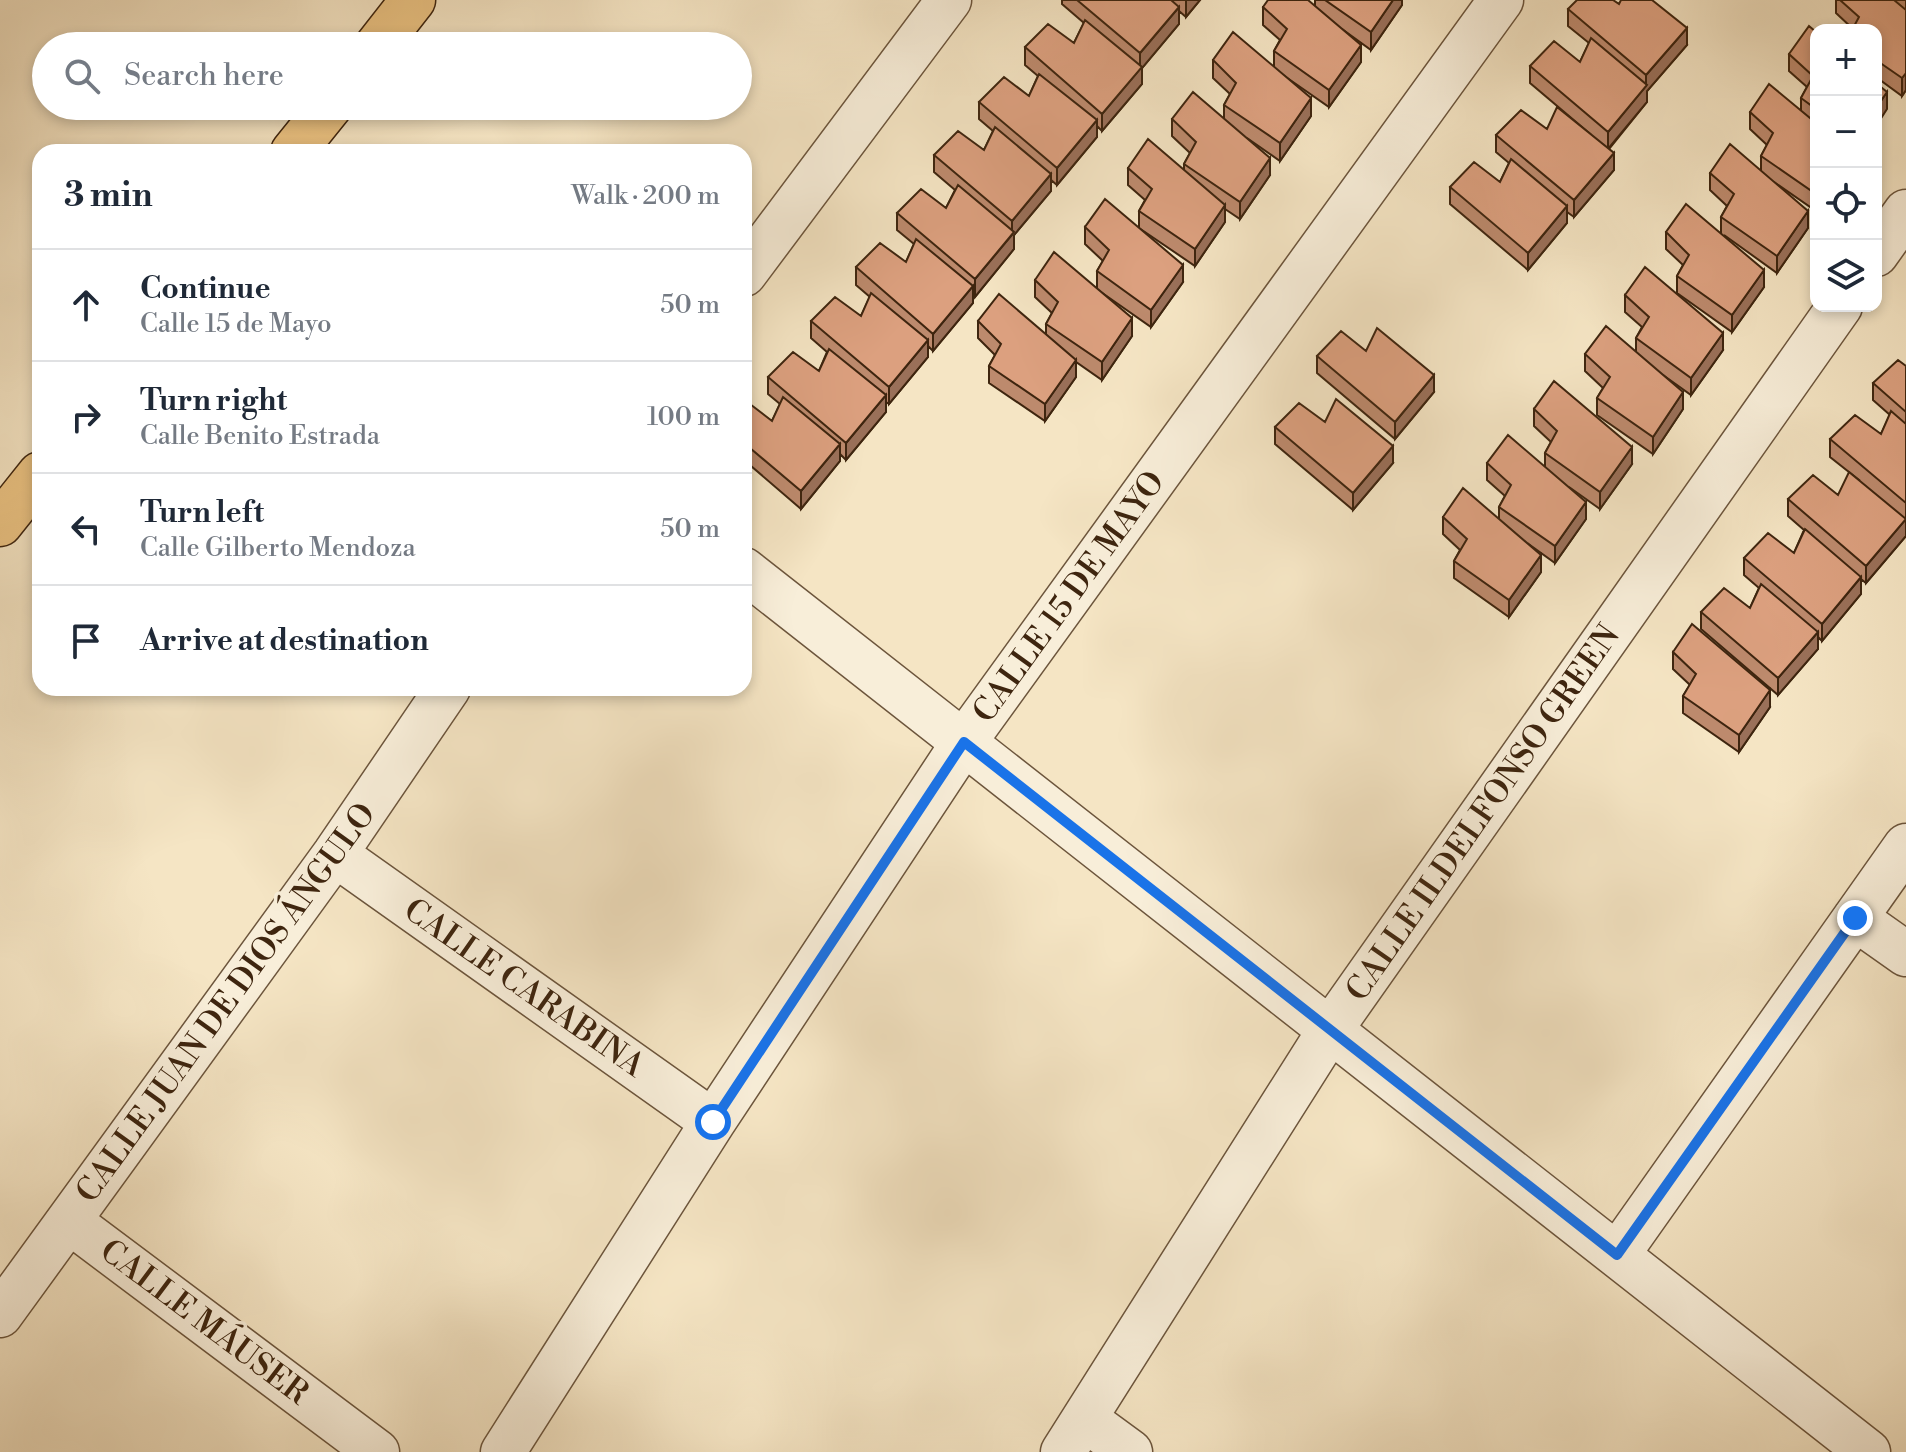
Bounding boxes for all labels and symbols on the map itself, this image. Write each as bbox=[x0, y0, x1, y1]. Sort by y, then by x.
street label: CALLE 15 DE MAYO bbox=[964, 463, 1174, 731]
street label: CALLE ILDELFONSO GREEN bbox=[1337, 617, 1629, 1009]
street label: CALLE JUAN DE DIOS ÁNGULO bbox=[66, 794, 384, 1211]
street label: CALLE CARABINA bbox=[396, 890, 653, 1087]
route end bbox=[1837, 900, 1873, 936]
route start bbox=[695, 1104, 731, 1140]
street label: CALLE MÁUSER bbox=[92, 1229, 318, 1414]

